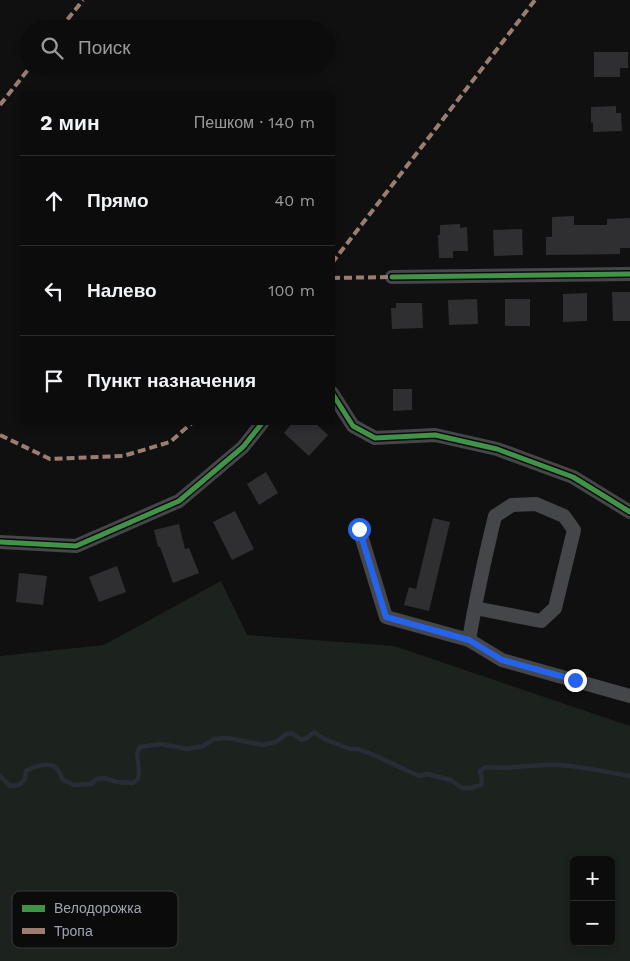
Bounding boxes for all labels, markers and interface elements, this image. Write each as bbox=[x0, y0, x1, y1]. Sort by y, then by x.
search box bbox=[20, 20, 335, 75]
icon: search bbox=[38, 34, 66, 62]
text: Поиск bbox=[78, 36, 131, 59]
text: 2 мин bbox=[40, 110, 100, 135]
text: Пешком · 140 m bbox=[194, 113, 315, 132]
icon: ahead bbox=[40, 187, 68, 215]
text: Прямо bbox=[87, 189, 149, 212]
text: 40 m bbox=[275, 191, 315, 210]
icon: left bbox=[40, 277, 68, 305]
text: Налево bbox=[87, 279, 157, 302]
text: 100 m bbox=[268, 281, 315, 300]
icon: arrive bbox=[40, 367, 68, 395]
text: Пункт назначения bbox=[87, 369, 256, 392]
route start bbox=[348, 518, 371, 541]
route end bbox=[564, 669, 587, 692]
map controls bbox=[570, 856, 615, 946]
button: + bbox=[570, 856, 615, 901]
legend bbox=[12, 891, 178, 948]
text: Велодорожка bbox=[54, 900, 142, 916]
button: − bbox=[570, 901, 615, 946]
text: Тропа bbox=[54, 923, 93, 939]

